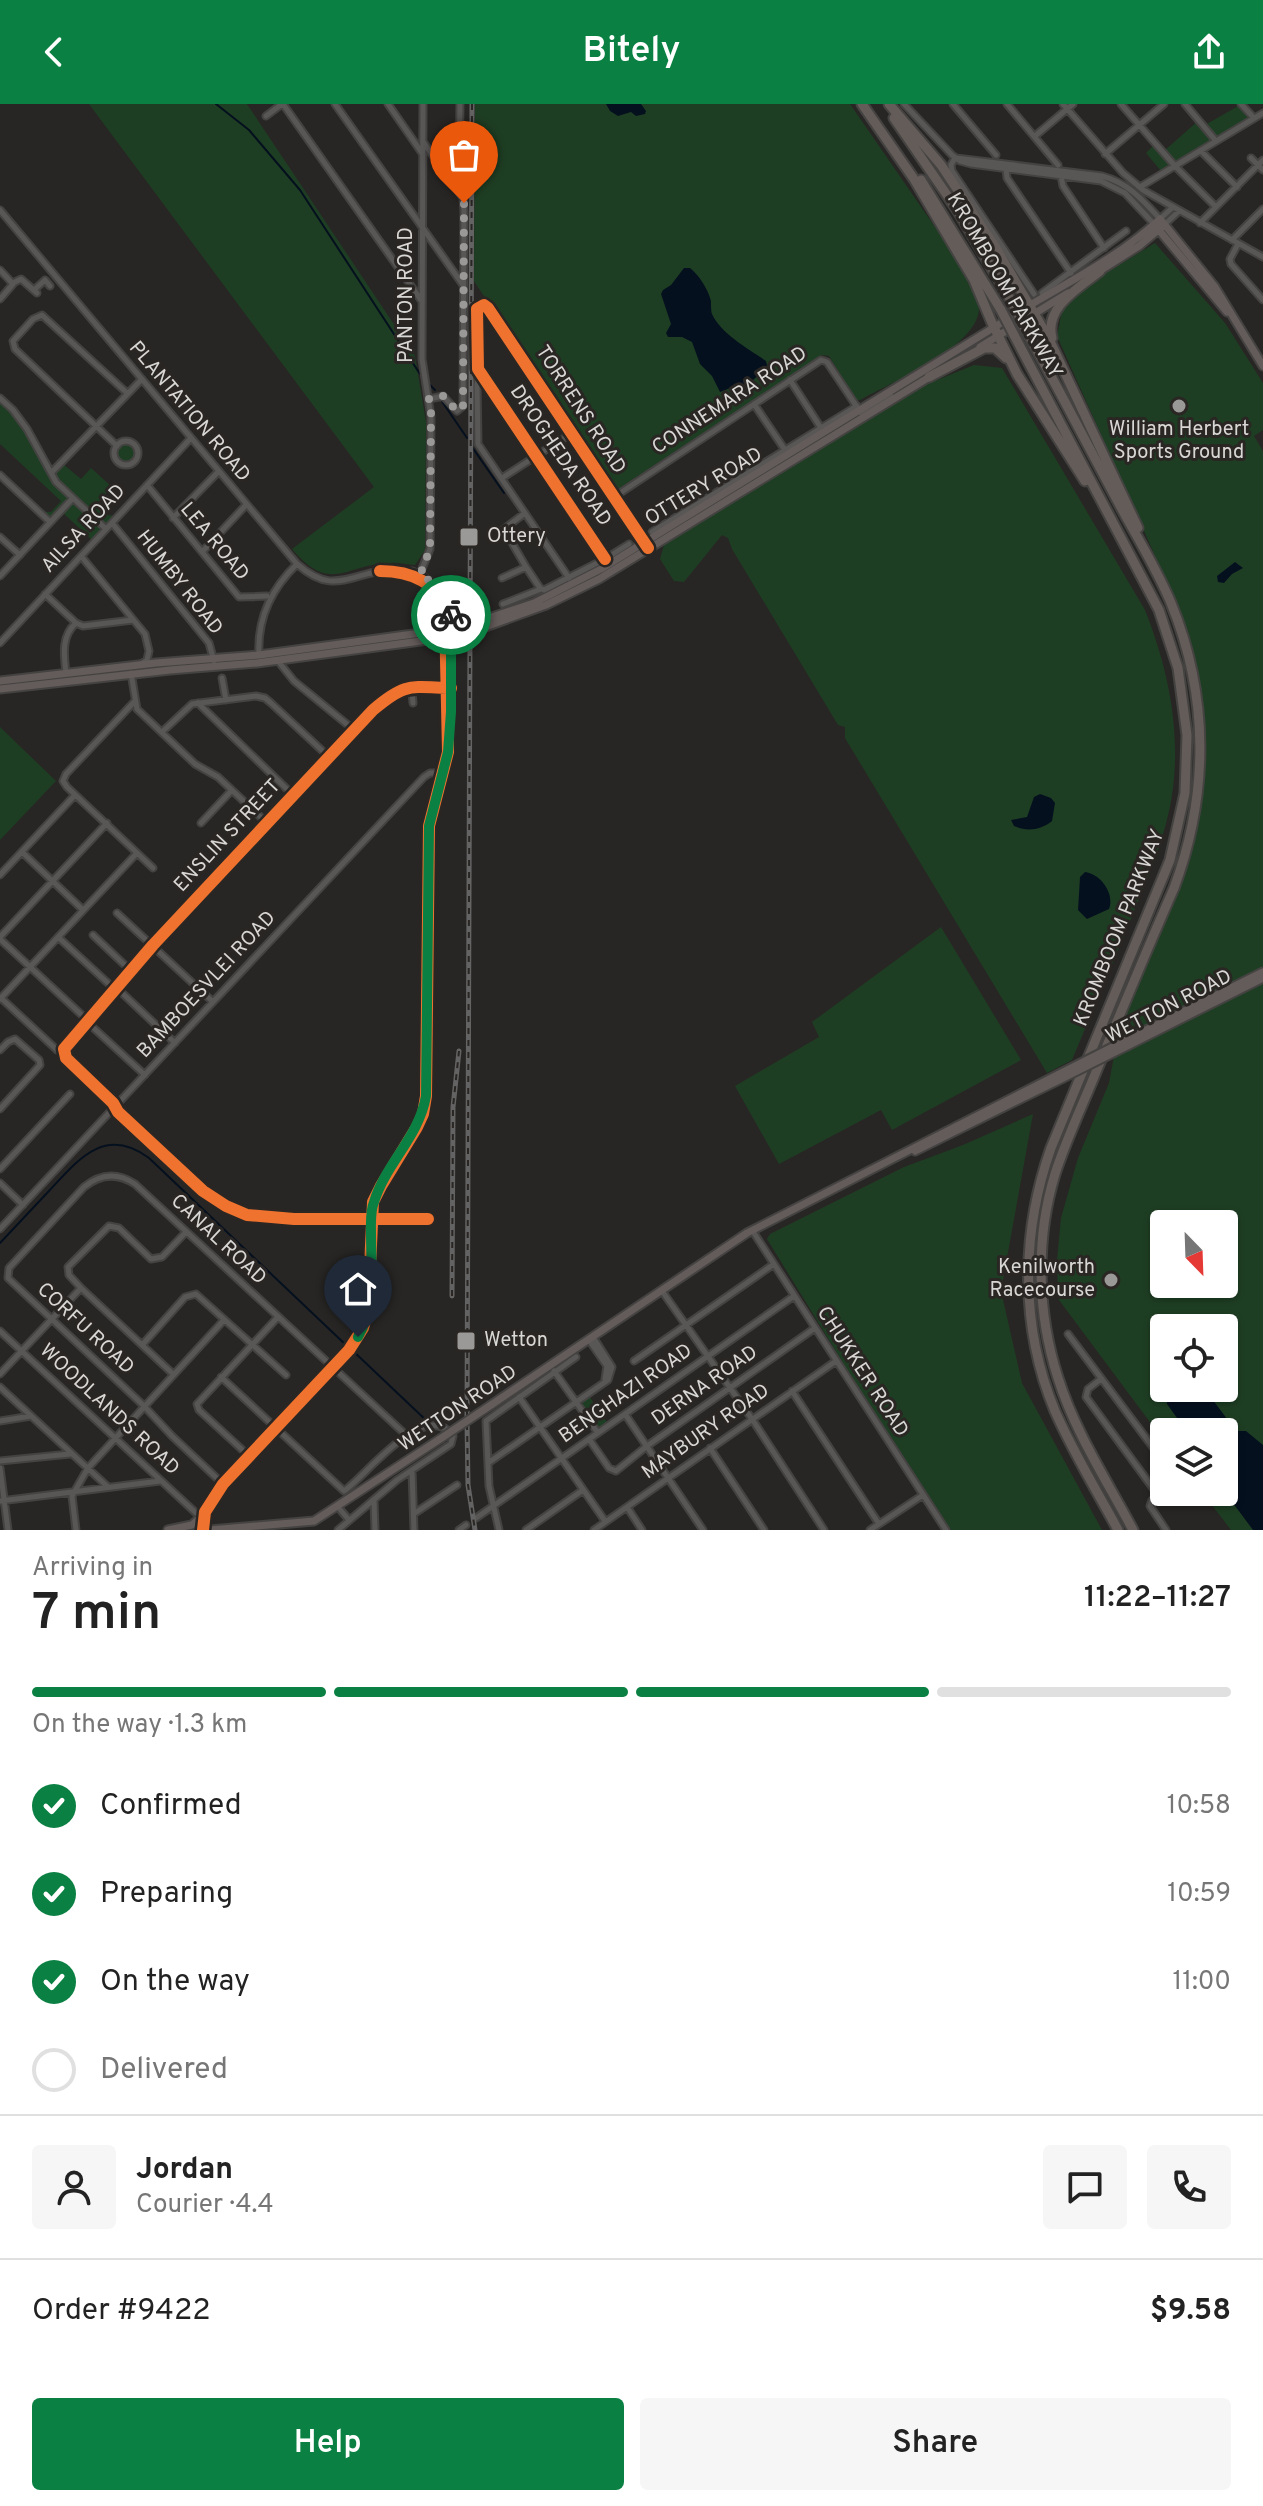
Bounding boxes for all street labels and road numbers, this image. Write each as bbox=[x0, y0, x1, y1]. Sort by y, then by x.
street label: KROMBOOM PARKWAY bbox=[940, 188, 1068, 384]
street label: PANTON ROAD bbox=[394, 227, 420, 363]
street label: PLANTATION ROAD bbox=[122, 336, 256, 488]
street label: TORRENS ROAD bbox=[529, 341, 631, 479]
street label: CONNEMARA ROAD bbox=[647, 341, 813, 461]
street label: DROGHEDA ROAD bbox=[503, 380, 617, 532]
street label: OTTERY ROAD bbox=[641, 442, 767, 532]
street label: AILSA ROAD bbox=[36, 479, 132, 579]
street label: LEA ROAD bbox=[174, 497, 254, 587]
street label: HUMBY ROAD bbox=[130, 525, 228, 641]
street label: ENSLIN STREET bbox=[169, 774, 287, 898]
street label: KROMBOOM PARKWAY bbox=[1069, 825, 1172, 1030]
street label: BAMBOESVLEI ROAD bbox=[132, 906, 282, 1064]
street label: WETTON ROAD bbox=[1101, 964, 1237, 1050]
street label: CANAL ROAD bbox=[165, 1189, 271, 1291]
street label: CORFU ROAD bbox=[31, 1277, 139, 1381]
street label: CHUKKER ROAD bbox=[810, 1302, 914, 1442]
street label: WOODLANDS ROAD bbox=[33, 1338, 185, 1482]
street label: BENGHAZI ROAD bbox=[554, 1338, 698, 1450]
street label: DERNA ROAD bbox=[647, 1340, 763, 1432]
street label: WETTON ROAD bbox=[393, 1360, 523, 1458]
street label: MAYBURY ROAD bbox=[637, 1378, 775, 1486]

